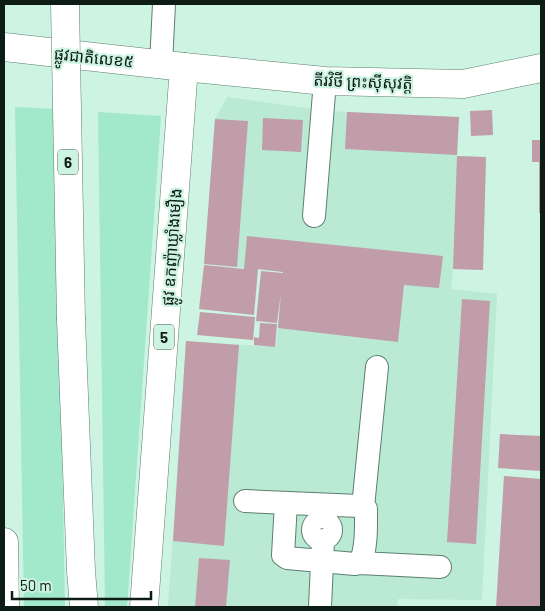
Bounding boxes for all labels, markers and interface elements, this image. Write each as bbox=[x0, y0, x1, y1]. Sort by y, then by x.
street label: ផ្លូវជាតិលេខ៥ bbox=[53, 43, 135, 76]
street label: តីរវិថី ព្រះស៊ីសុវត្តិ bbox=[313, 69, 413, 95]
road number: 6 bbox=[58, 150, 78, 174]
street label: ផ្លូវ ឧកញ៉ាឃ្លាំងមឿង bbox=[157, 188, 190, 307]
road number: 5 bbox=[154, 324, 174, 350]
scale bar bbox=[12, 568, 151, 600]
text: 50 m bbox=[20, 576, 52, 594]

